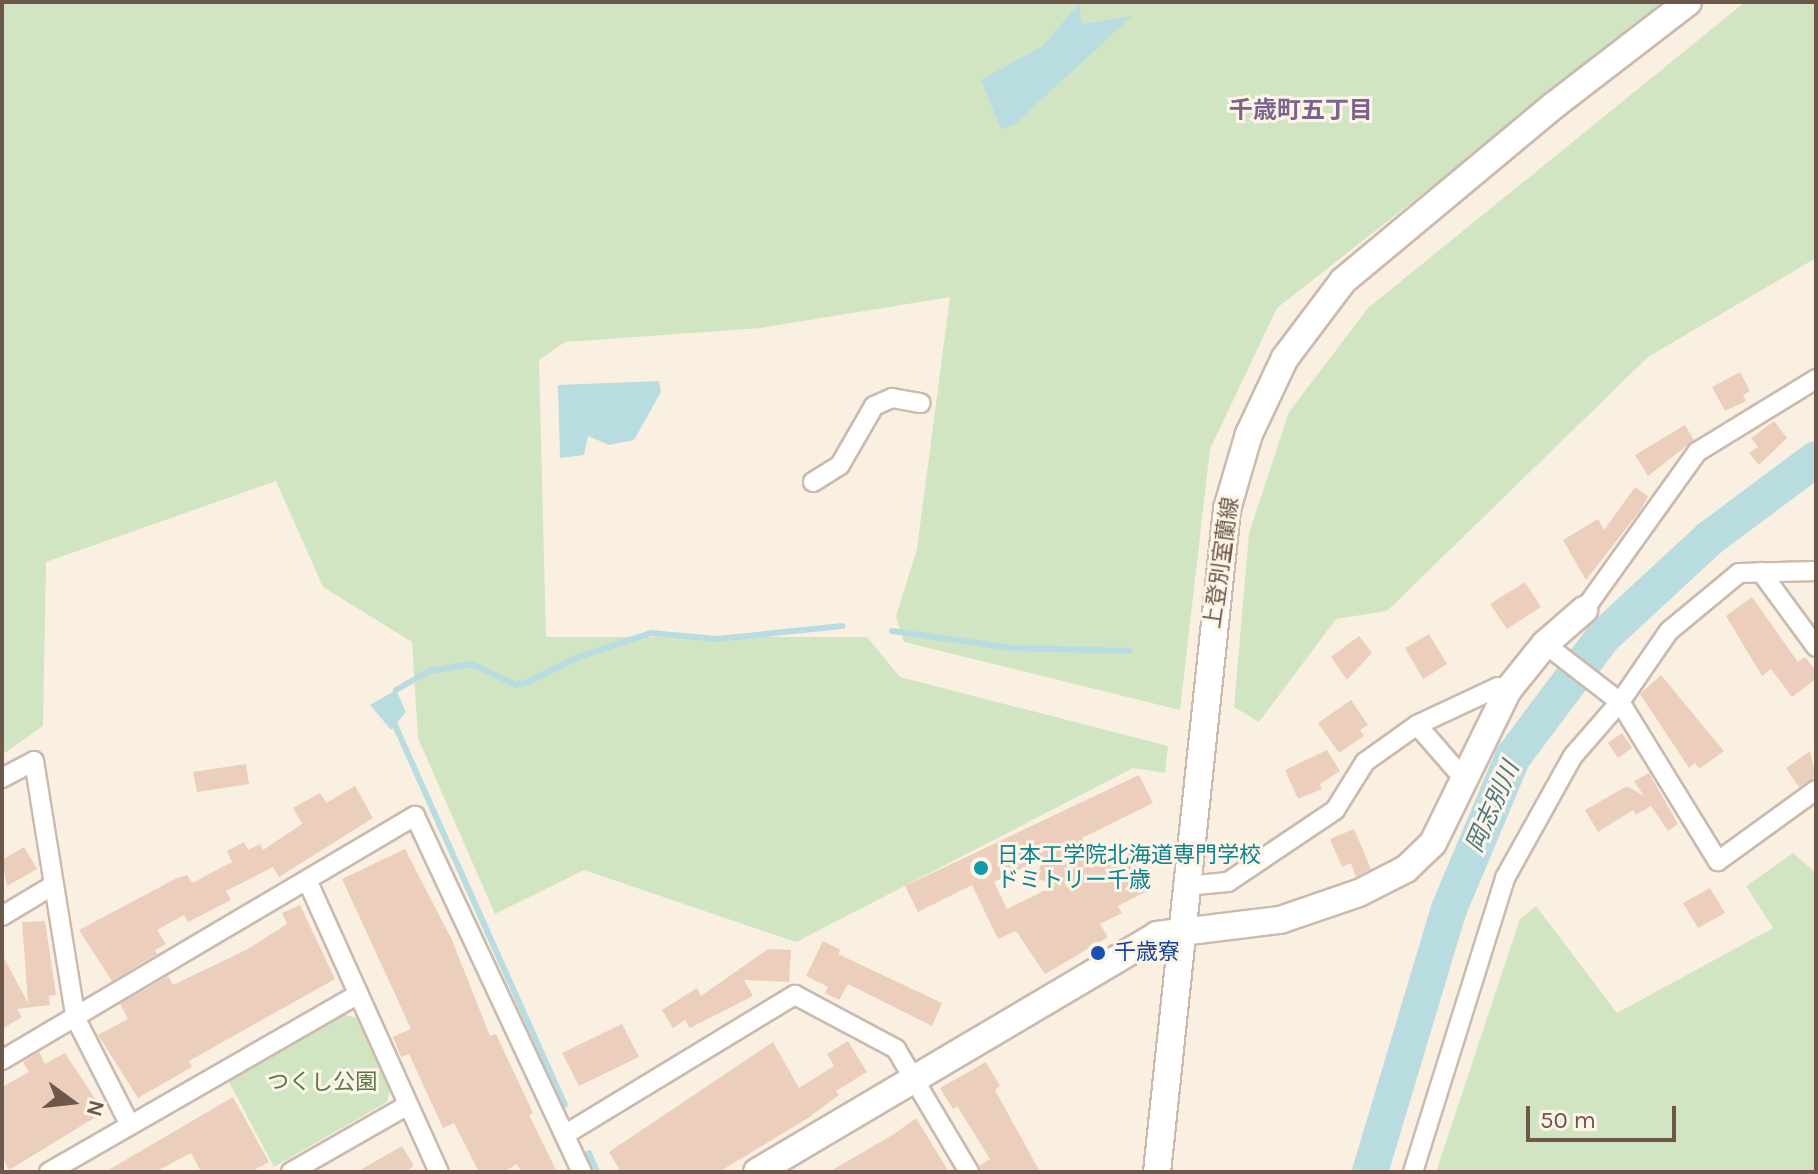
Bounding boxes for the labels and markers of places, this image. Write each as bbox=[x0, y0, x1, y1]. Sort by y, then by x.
place label: 日本工学院北海道専門学校 ドミトリー千歳 bbox=[997, 842, 1261, 894]
marker: 日本工学院北海道専門学校 ドミトリー千歳 bbox=[972, 859, 990, 877]
place label: 千歳寮 bbox=[1114, 940, 1180, 966]
marker: 千歳寮 bbox=[1089, 944, 1107, 962]

